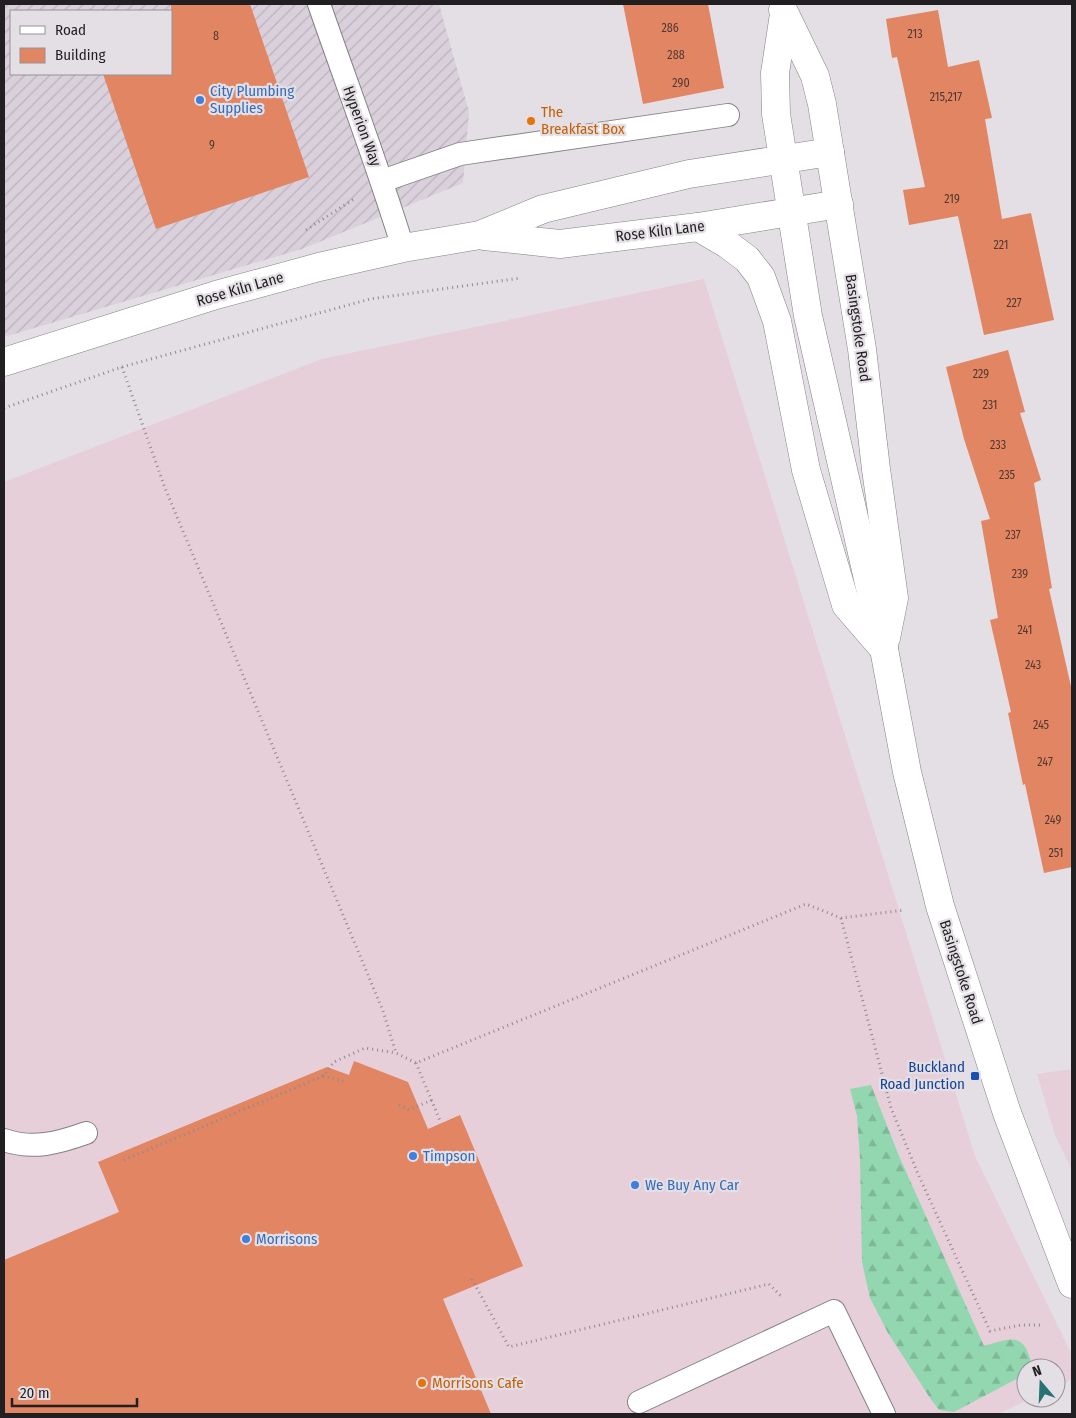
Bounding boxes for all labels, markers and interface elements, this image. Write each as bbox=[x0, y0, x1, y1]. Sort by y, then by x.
legend bbox=[10, 10, 172, 75]
text: Road bbox=[55, 21, 86, 39]
house number: 286 bbox=[661, 21, 679, 35]
house number: 213 bbox=[907, 27, 923, 41]
house number: 8 bbox=[213, 29, 219, 43]
text: Building bbox=[55, 46, 106, 64]
house number: 288 bbox=[667, 48, 685, 62]
house number: 290 bbox=[672, 76, 690, 90]
place label: City Plumbing Supplies bbox=[210, 82, 294, 117]
street label: Hyperion Way bbox=[339, 83, 385, 169]
house number: 215,217 bbox=[930, 90, 962, 104]
marker: City Plumbing Supplies bbox=[194, 94, 206, 106]
place label: The Breakfast Box bbox=[541, 103, 625, 138]
marker: The Breakfast Box bbox=[525, 115, 537, 127]
house number: 9 bbox=[209, 138, 215, 152]
house number: 219 bbox=[944, 192, 960, 206]
street label: Rose Kiln Lane bbox=[614, 217, 706, 245]
house number: 221 bbox=[993, 238, 1009, 252]
street label: Rose Kiln Lane bbox=[195, 268, 285, 310]
street label: Basingstoke Road bbox=[842, 273, 874, 383]
house number: 227 bbox=[1006, 296, 1022, 310]
house number: 229 bbox=[973, 367, 989, 381]
house number: 231 bbox=[982, 398, 998, 412]
house number: 233 bbox=[990, 438, 1006, 452]
house number: 235 bbox=[999, 468, 1016, 482]
house number: 237 bbox=[1005, 528, 1021, 542]
house number: 239 bbox=[1012, 567, 1028, 581]
house number: 241 bbox=[1018, 623, 1032, 637]
house number: 243 bbox=[1025, 658, 1041, 672]
house number: 245 bbox=[1033, 718, 1050, 732]
house number: 247 bbox=[1037, 755, 1053, 769]
house number: 249 bbox=[1045, 813, 1061, 827]
house number: 251 bbox=[1049, 846, 1063, 860]
street label: Basingstoke Road bbox=[936, 918, 986, 1026]
place label: Buckland Road Junction bbox=[880, 1058, 965, 1093]
marker: Buckland Road Junction bbox=[969, 1070, 981, 1082]
place label: Timpson bbox=[423, 1147, 475, 1165]
marker: Timpson bbox=[407, 1150, 419, 1162]
place label: We Buy Any Car bbox=[645, 1176, 740, 1194]
marker: We Buy Any Car bbox=[629, 1179, 641, 1191]
place label: Morrisons bbox=[256, 1230, 317, 1248]
marker: Morrisons bbox=[240, 1233, 252, 1245]
north arrow bbox=[1016, 1358, 1066, 1408]
text: N bbox=[1030, 1362, 1044, 1381]
place label: Morrisons Cafe bbox=[432, 1374, 524, 1392]
scale bar bbox=[12, 1376, 138, 1408]
marker: Morrisons Cafe bbox=[416, 1377, 428, 1389]
text: 20 m bbox=[20, 1384, 50, 1402]

